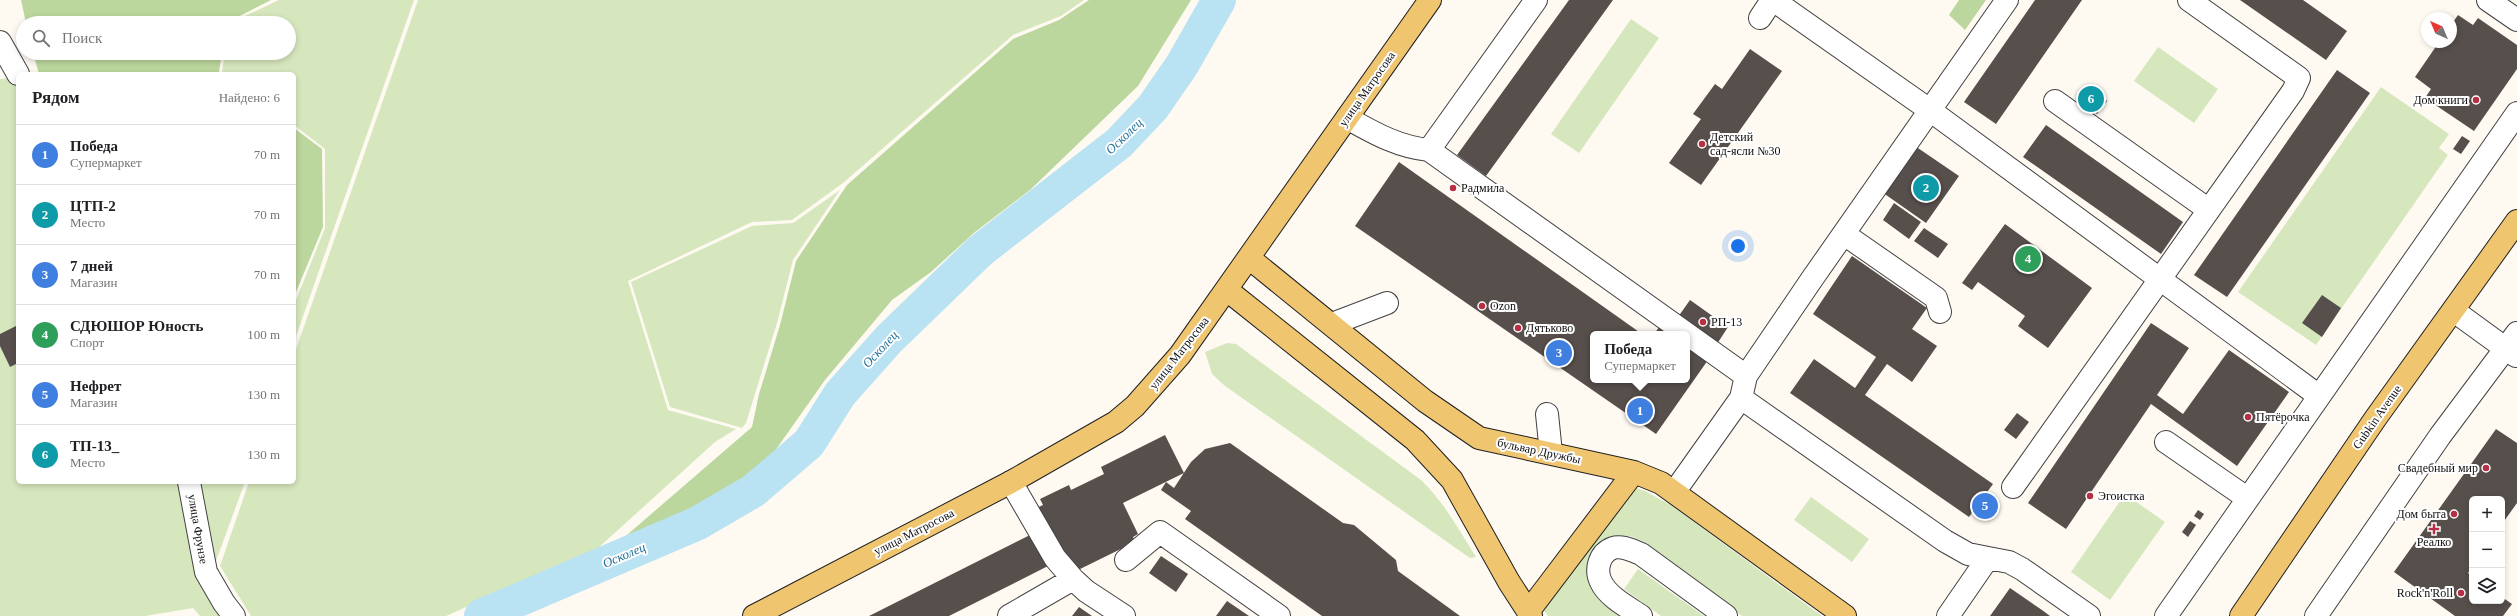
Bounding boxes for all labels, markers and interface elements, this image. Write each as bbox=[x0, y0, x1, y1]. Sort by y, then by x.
north arrow bbox=[2421, 12, 2457, 48]
search box bbox=[16, 16, 296, 60]
icon: search bbox=[30, 27, 52, 49]
text: Поиск bbox=[62, 30, 102, 46]
street label: улица Матросова bbox=[1336, 48, 1398, 129]
pin: 6 bbox=[2078, 84, 2104, 114]
text: Рядом bbox=[32, 88, 80, 107]
text: Найдено: 6 bbox=[219, 90, 280, 105]
place label: Дом книги bbox=[2413, 93, 2469, 107]
marker: Дом книги bbox=[2471, 95, 2481, 105]
water label: Осколец bbox=[1103, 115, 1146, 157]
place label: Детский сад-ясли №30 bbox=[1710, 130, 1781, 158]
text: Победа bbox=[70, 138, 118, 154]
marker: Детский сад-ясли №30 bbox=[1697, 139, 1707, 149]
text: 1 bbox=[42, 147, 48, 162]
text: 70 m bbox=[254, 147, 280, 162]
text: Супермаркет bbox=[70, 155, 142, 170]
pin: 2 bbox=[1913, 173, 1939, 203]
place label: Радмила bbox=[1461, 181, 1505, 195]
marker: Радмила bbox=[1448, 183, 1458, 193]
text: ЦТП-2 bbox=[70, 198, 116, 214]
text: 2 bbox=[42, 207, 48, 222]
text: 70 m bbox=[254, 207, 280, 222]
text: Место bbox=[70, 215, 105, 230]
your location bbox=[1728, 236, 1748, 256]
pin: 4 bbox=[2015, 244, 2041, 274]
text: 7 дней bbox=[70, 258, 113, 274]
text: 3 bbox=[42, 267, 48, 282]
text: 70 m bbox=[254, 267, 280, 282]
text: Магазин bbox=[70, 275, 117, 290]
place label: Ozon bbox=[1490, 299, 1516, 313]
marker: Ozon bbox=[1477, 301, 1487, 311]
street label: улица Матросова bbox=[1146, 313, 1212, 392]
place label: РП-13 bbox=[1711, 315, 1742, 329]
marker: РП-13 bbox=[1698, 317, 1708, 327]
text: СДЮШОР Юность bbox=[70, 318, 203, 334]
place label: Дятьково bbox=[1526, 321, 1573, 335]
marker: Дятьково bbox=[1513, 323, 1523, 333]
text: 4 bbox=[42, 327, 48, 342]
text: 100 m bbox=[247, 327, 280, 342]
water label: Осколец bbox=[859, 327, 901, 371]
popup bbox=[1590, 331, 1690, 383]
text: Спорт bbox=[70, 335, 104, 350]
pin: 3 bbox=[1546, 338, 1572, 368]
text: Победа bbox=[1604, 341, 1652, 357]
text: Супермаркет bbox=[1604, 358, 1676, 373]
text: Нефрет bbox=[70, 378, 121, 394]
street label: Gubkin Avenue bbox=[2350, 382, 2404, 452]
text: 5 bbox=[42, 387, 48, 402]
text: 130 m bbox=[247, 387, 280, 402]
text: Магазин bbox=[70, 395, 117, 410]
pin: 1 bbox=[1627, 396, 1653, 426]
place label: Пятёрочка bbox=[2256, 410, 2310, 424]
marker: Пятёрочка bbox=[2243, 412, 2253, 422]
street label: бульвар Дружбы bbox=[1496, 435, 1582, 467]
text: ТП-13_ bbox=[70, 438, 119, 454]
text: 6 bbox=[42, 447, 48, 462]
text: 130 m bbox=[247, 447, 280, 462]
text: Место bbox=[70, 455, 105, 470]
place label: Свадебный мир bbox=[2398, 461, 2478, 475]
marker: Свадебный мир bbox=[2481, 463, 2491, 473]
place label: Эгоистка bbox=[2098, 489, 2145, 503]
pin: 5 bbox=[1972, 491, 1998, 521]
marker: Эгоистка bbox=[2085, 491, 2095, 501]
street label: улица Фрунзе bbox=[185, 493, 211, 565]
map controls bbox=[2469, 496, 2505, 604]
button: + bbox=[2469, 496, 2505, 532]
street label: улица Матросова bbox=[872, 505, 957, 558]
place label: Дом быта bbox=[2397, 507, 2447, 521]
marker: Дом быта bbox=[2449, 509, 2459, 519]
marker: Реалко bbox=[2429, 524, 2439, 534]
button: − bbox=[2469, 532, 2505, 568]
place label: Реалко bbox=[2417, 535, 2451, 549]
water label: Осколец bbox=[600, 539, 648, 571]
button: layers bbox=[2469, 568, 2505, 604]
place label: Rock'n'Roll bbox=[2397, 586, 2454, 600]
marker: Rock'n'Roll bbox=[2456, 588, 2466, 598]

